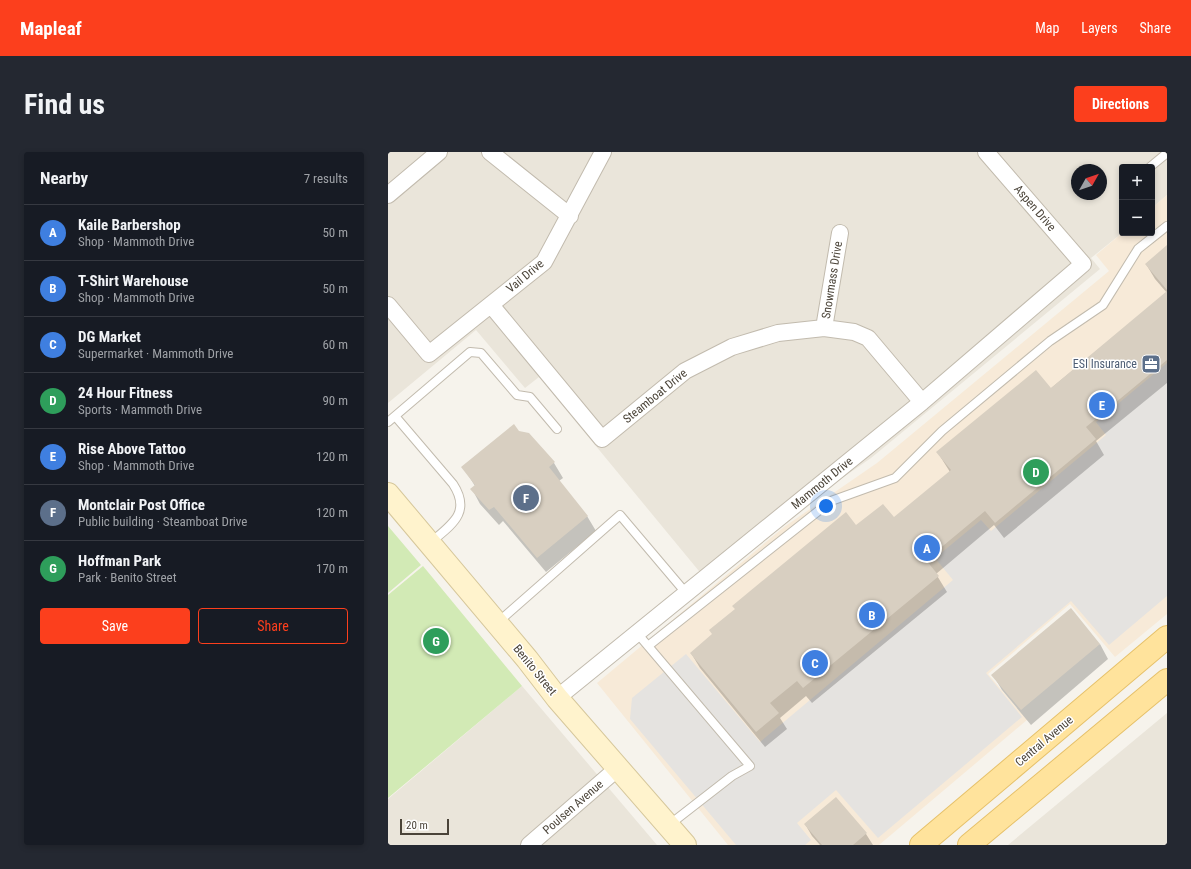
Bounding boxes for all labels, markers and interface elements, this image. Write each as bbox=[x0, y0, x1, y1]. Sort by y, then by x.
text: Mapleaf bbox=[20, 17, 82, 40]
text: Map bbox=[1035, 20, 1059, 36]
text: Layers bbox=[1081, 20, 1118, 36]
text: Share bbox=[1140, 20, 1171, 36]
button: Directions bbox=[1074, 86, 1167, 122]
text: Find us bbox=[24, 88, 105, 121]
north arrow bbox=[1071, 164, 1107, 200]
map controls bbox=[1119, 164, 1155, 236]
button: + bbox=[1119, 164, 1155, 200]
text: Nearby bbox=[40, 168, 88, 188]
text: 7 results bbox=[304, 171, 348, 186]
street label: Aspen Drive bbox=[1011, 182, 1059, 234]
button: − bbox=[1119, 200, 1155, 236]
text: Kaile Barbershop bbox=[78, 216, 181, 234]
text: A bbox=[49, 225, 57, 240]
text: 50 m bbox=[322, 225, 348, 240]
text: Shop · Mammoth Drive bbox=[78, 234, 194, 249]
street label: Snowmass Drive bbox=[819, 240, 845, 320]
street label: Vail Drive bbox=[503, 256, 547, 296]
text: T-Shirt Warehouse bbox=[78, 272, 189, 290]
text: B bbox=[49, 281, 57, 296]
text: 50 m bbox=[322, 281, 348, 296]
text: Shop · Mammoth Drive bbox=[78, 290, 194, 305]
text: DG Market bbox=[78, 328, 141, 346]
text: C bbox=[49, 337, 57, 352]
text: 60 m bbox=[322, 337, 348, 352]
text: Supermarket · Mammoth Drive bbox=[78, 346, 233, 361]
office icon: ESI Insurance bbox=[1140, 353, 1162, 375]
place label: ESI Insurance bbox=[1073, 357, 1137, 371]
street label: Steamboat Drive bbox=[620, 366, 690, 426]
text: 24 Hour Fitness bbox=[78, 384, 173, 402]
pin: E bbox=[1089, 390, 1115, 420]
text: D bbox=[49, 393, 57, 408]
text: 90 m bbox=[322, 393, 348, 408]
text: Sports · Mammoth Drive bbox=[78, 402, 202, 417]
text: Rise Above Tattoo bbox=[78, 440, 186, 458]
text: E bbox=[50, 449, 56, 464]
text: 120 m bbox=[316, 449, 348, 464]
street label: Mammoth Drive bbox=[788, 454, 856, 512]
pin: D bbox=[1023, 457, 1049, 487]
text: Shop · Mammoth Drive bbox=[78, 458, 194, 473]
pin: F bbox=[513, 483, 539, 513]
text: Montclair Post Office bbox=[78, 496, 205, 514]
your location bbox=[816, 496, 836, 516]
text: F bbox=[50, 505, 56, 520]
text: 120 m bbox=[316, 505, 348, 520]
text: Public building · Steamboat Drive bbox=[78, 514, 247, 529]
pin: A bbox=[914, 533, 940, 563]
text: Hoffman Park bbox=[78, 552, 161, 570]
text: G bbox=[49, 561, 57, 576]
text: 170 m bbox=[316, 561, 348, 576]
text: Park · Benito Street bbox=[78, 570, 176, 585]
pin: B bbox=[859, 600, 885, 630]
button: Save bbox=[40, 608, 190, 644]
button: Share bbox=[198, 608, 348, 644]
pin: G bbox=[423, 626, 449, 656]
street label: Benito Street bbox=[510, 642, 560, 698]
pin: C bbox=[802, 648, 828, 678]
street label: Central Avenue bbox=[1012, 713, 1076, 769]
street label: Poulsen Avenue bbox=[540, 777, 606, 837]
scale bar bbox=[400, 817, 449, 836]
text: 20 m bbox=[406, 819, 428, 832]

